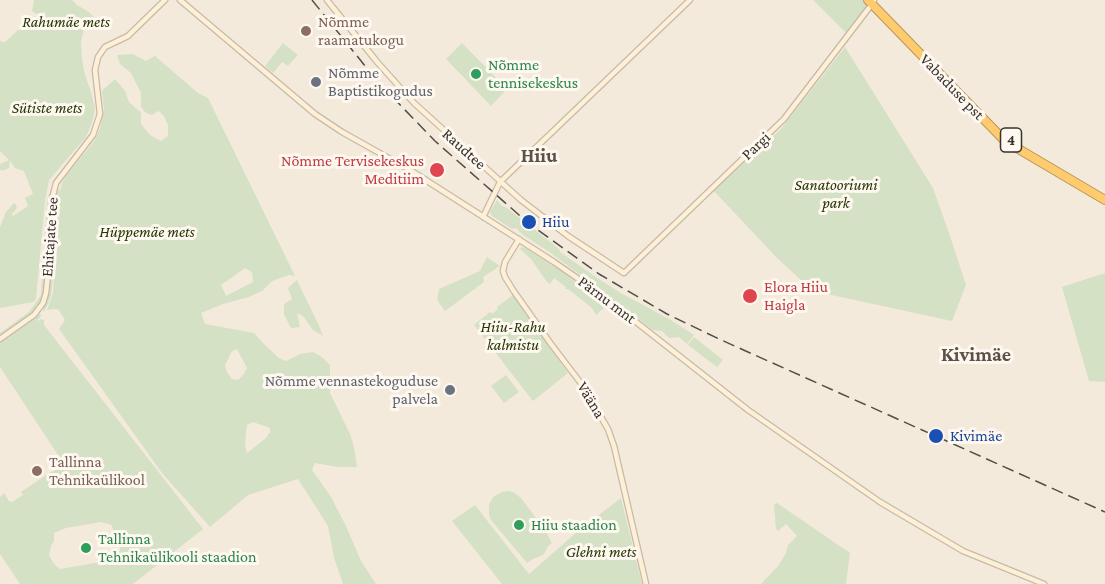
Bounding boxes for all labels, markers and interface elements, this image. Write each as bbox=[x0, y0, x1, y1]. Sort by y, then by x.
park label: Rahumäe mets bbox=[22, 12, 110, 32]
place label: Nõmme raamatukogu bbox=[318, 12, 404, 50]
marker: Nõmme raamatukogu bbox=[299, 24, 313, 38]
street label: Vabaduse pst bbox=[916, 50, 988, 124]
place label: Nõmme tennisekeskus bbox=[488, 55, 578, 93]
place label: Nõmme Baptistikogudus bbox=[328, 63, 433, 101]
marker: Nõmme tennisekeskus bbox=[469, 67, 483, 81]
marker: Nõmme Baptistikogudus bbox=[309, 75, 323, 89]
park label: Sütiste mets bbox=[12, 98, 82, 118]
street label: Raudtee bbox=[438, 124, 490, 174]
street label: Pargi bbox=[738, 128, 774, 164]
road number: 4 bbox=[1000, 128, 1022, 152]
district label: Hiiu bbox=[521, 144, 557, 168]
place label: Nõmme Tervisekeskus Meditiim bbox=[281, 151, 424, 189]
marker: Nõmme Tervisekeskus Meditiim bbox=[428, 161, 446, 179]
park label: Sanatooriumi park bbox=[795, 175, 877, 213]
street label: Ehitajate tee bbox=[38, 197, 62, 277]
place label: Hiiu bbox=[542, 212, 569, 232]
marker: Hiiu bbox=[520, 213, 538, 231]
park label: Hüppemäe mets bbox=[99, 222, 195, 242]
street label: Pärnu mnt bbox=[574, 272, 640, 328]
place label: Elora Hiiu Haigla bbox=[764, 277, 828, 315]
marker: Elora Hiiu Haigla bbox=[741, 287, 759, 305]
park label: Hiiu-Rahu kalmistu bbox=[481, 317, 545, 355]
district label: Kivimäe bbox=[941, 343, 1011, 367]
place label: Nõmme vennastekoguduse palvela bbox=[265, 371, 438, 409]
street label: Vääna bbox=[573, 378, 609, 422]
marker: Nõmme vennastekoguduse palvela bbox=[443, 383, 457, 397]
place label: Kivimäe bbox=[950, 426, 1002, 446]
marker: Kivimäe bbox=[927, 427, 945, 445]
place label: Tallinna Tehnikaülikool bbox=[49, 452, 145, 490]
marker: Tallinna Tehnikaülikool bbox=[30, 464, 44, 478]
place label: Hiiu staadion bbox=[531, 515, 617, 535]
marker: Hiiu staadion bbox=[512, 518, 526, 532]
place label: Tallinna Tehnikaülikooli staadion bbox=[98, 529, 257, 567]
marker: Tallinna Tehnikaülikooli staadion bbox=[79, 541, 93, 555]
park label: Glehni mets bbox=[566, 542, 636, 562]

